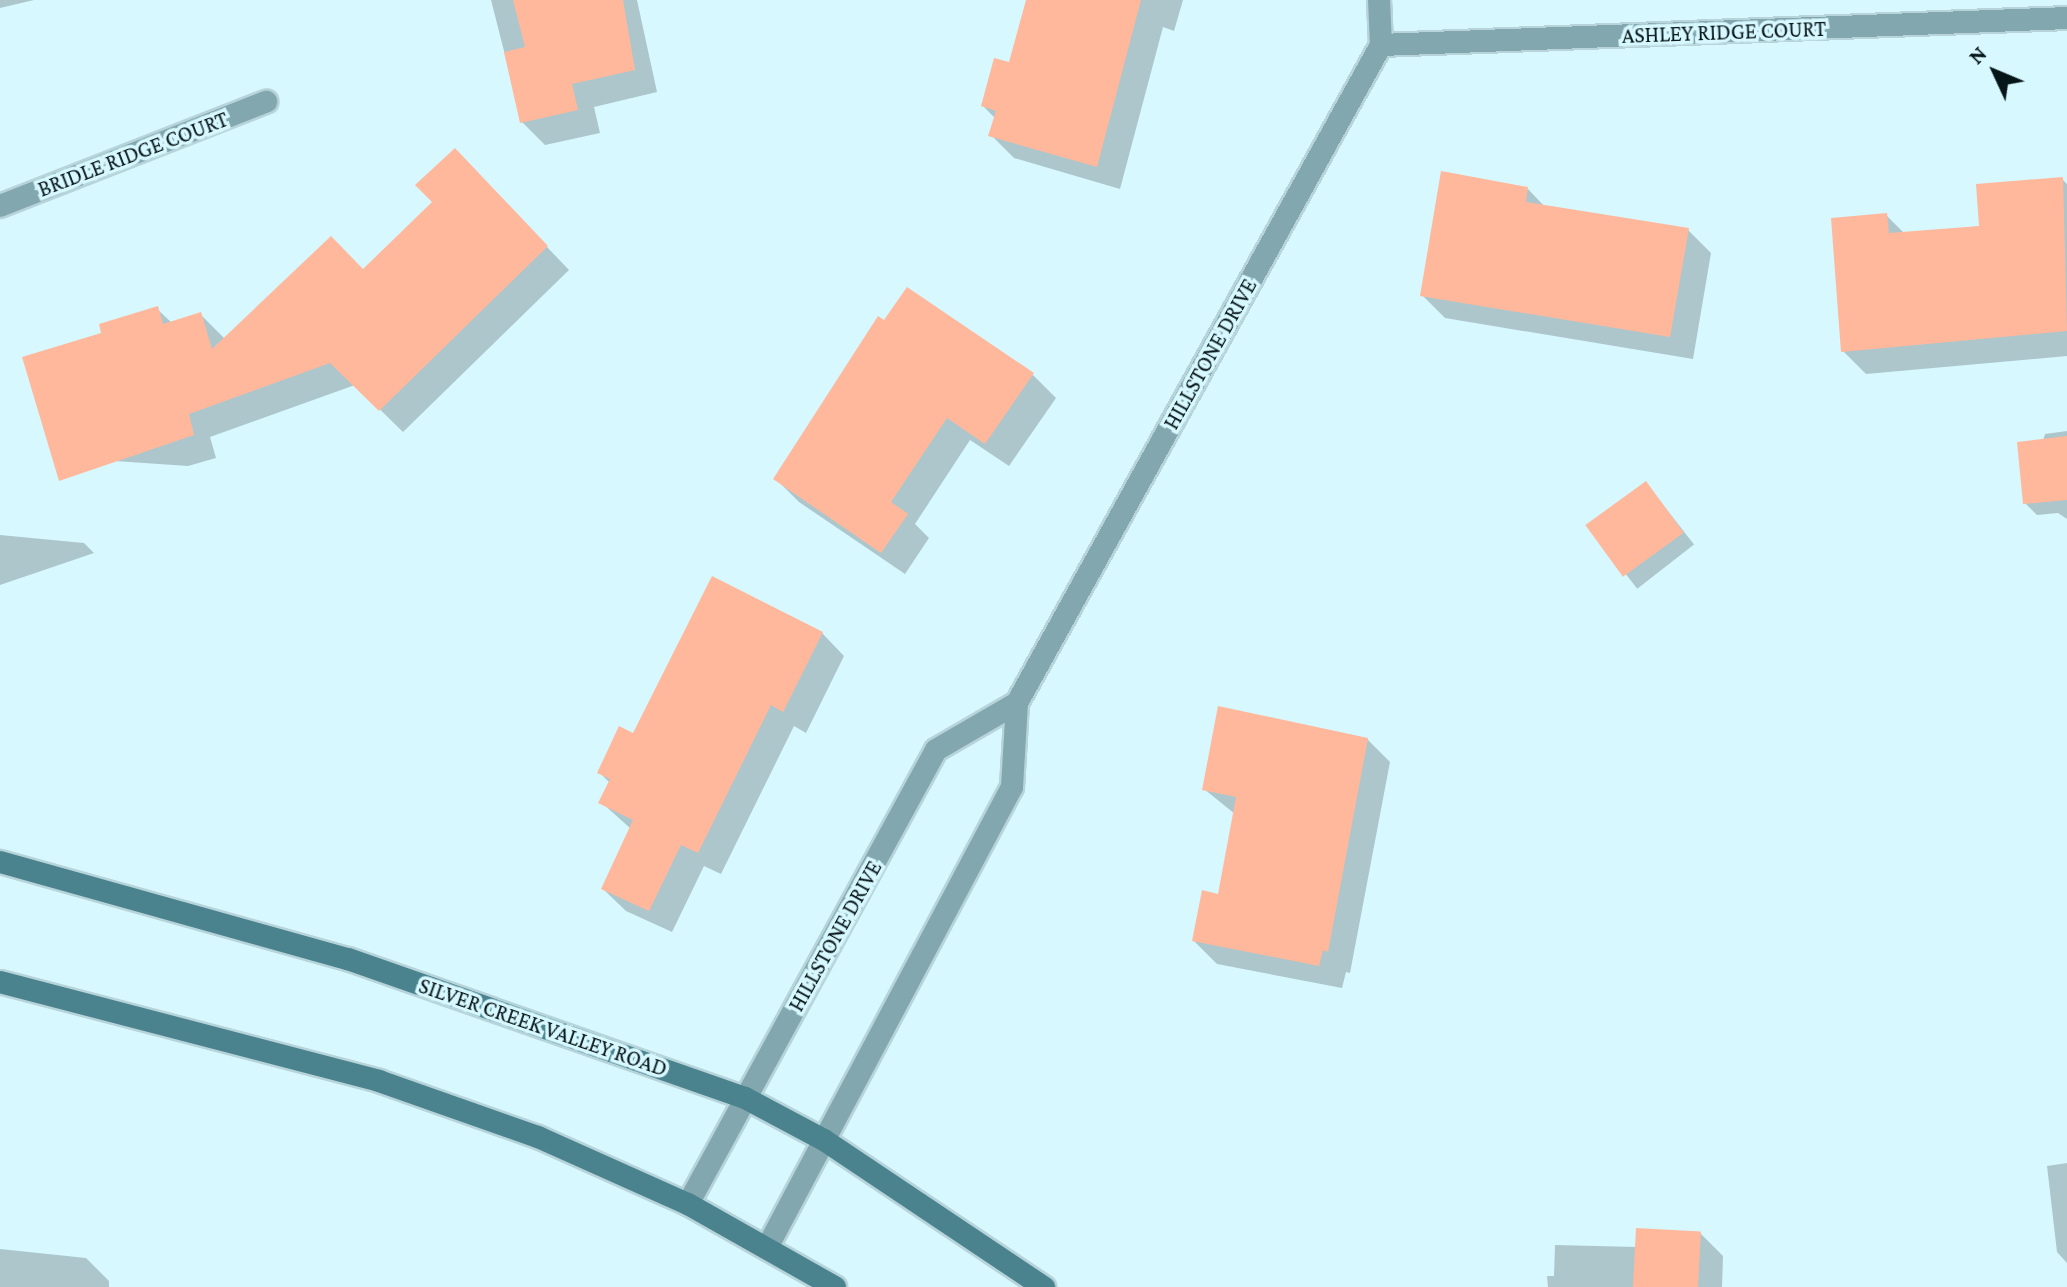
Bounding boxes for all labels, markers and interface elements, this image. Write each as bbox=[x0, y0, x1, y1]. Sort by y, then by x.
street label: ASHLEY RIDGE COURT bbox=[1621, 15, 1827, 49]
north arrow bbox=[1955, 32, 2035, 112]
text: N bbox=[1963, 41, 1992, 69]
street label: BRIDLE RIDGE COURT bbox=[34, 106, 232, 202]
street label: HILLSTONE DRIVE bbox=[1158, 274, 1262, 434]
street label: HILLSTONE DRIVE bbox=[783, 856, 887, 1016]
street label: SILVER CREEK VALLEY ROAD bbox=[415, 972, 671, 1082]

